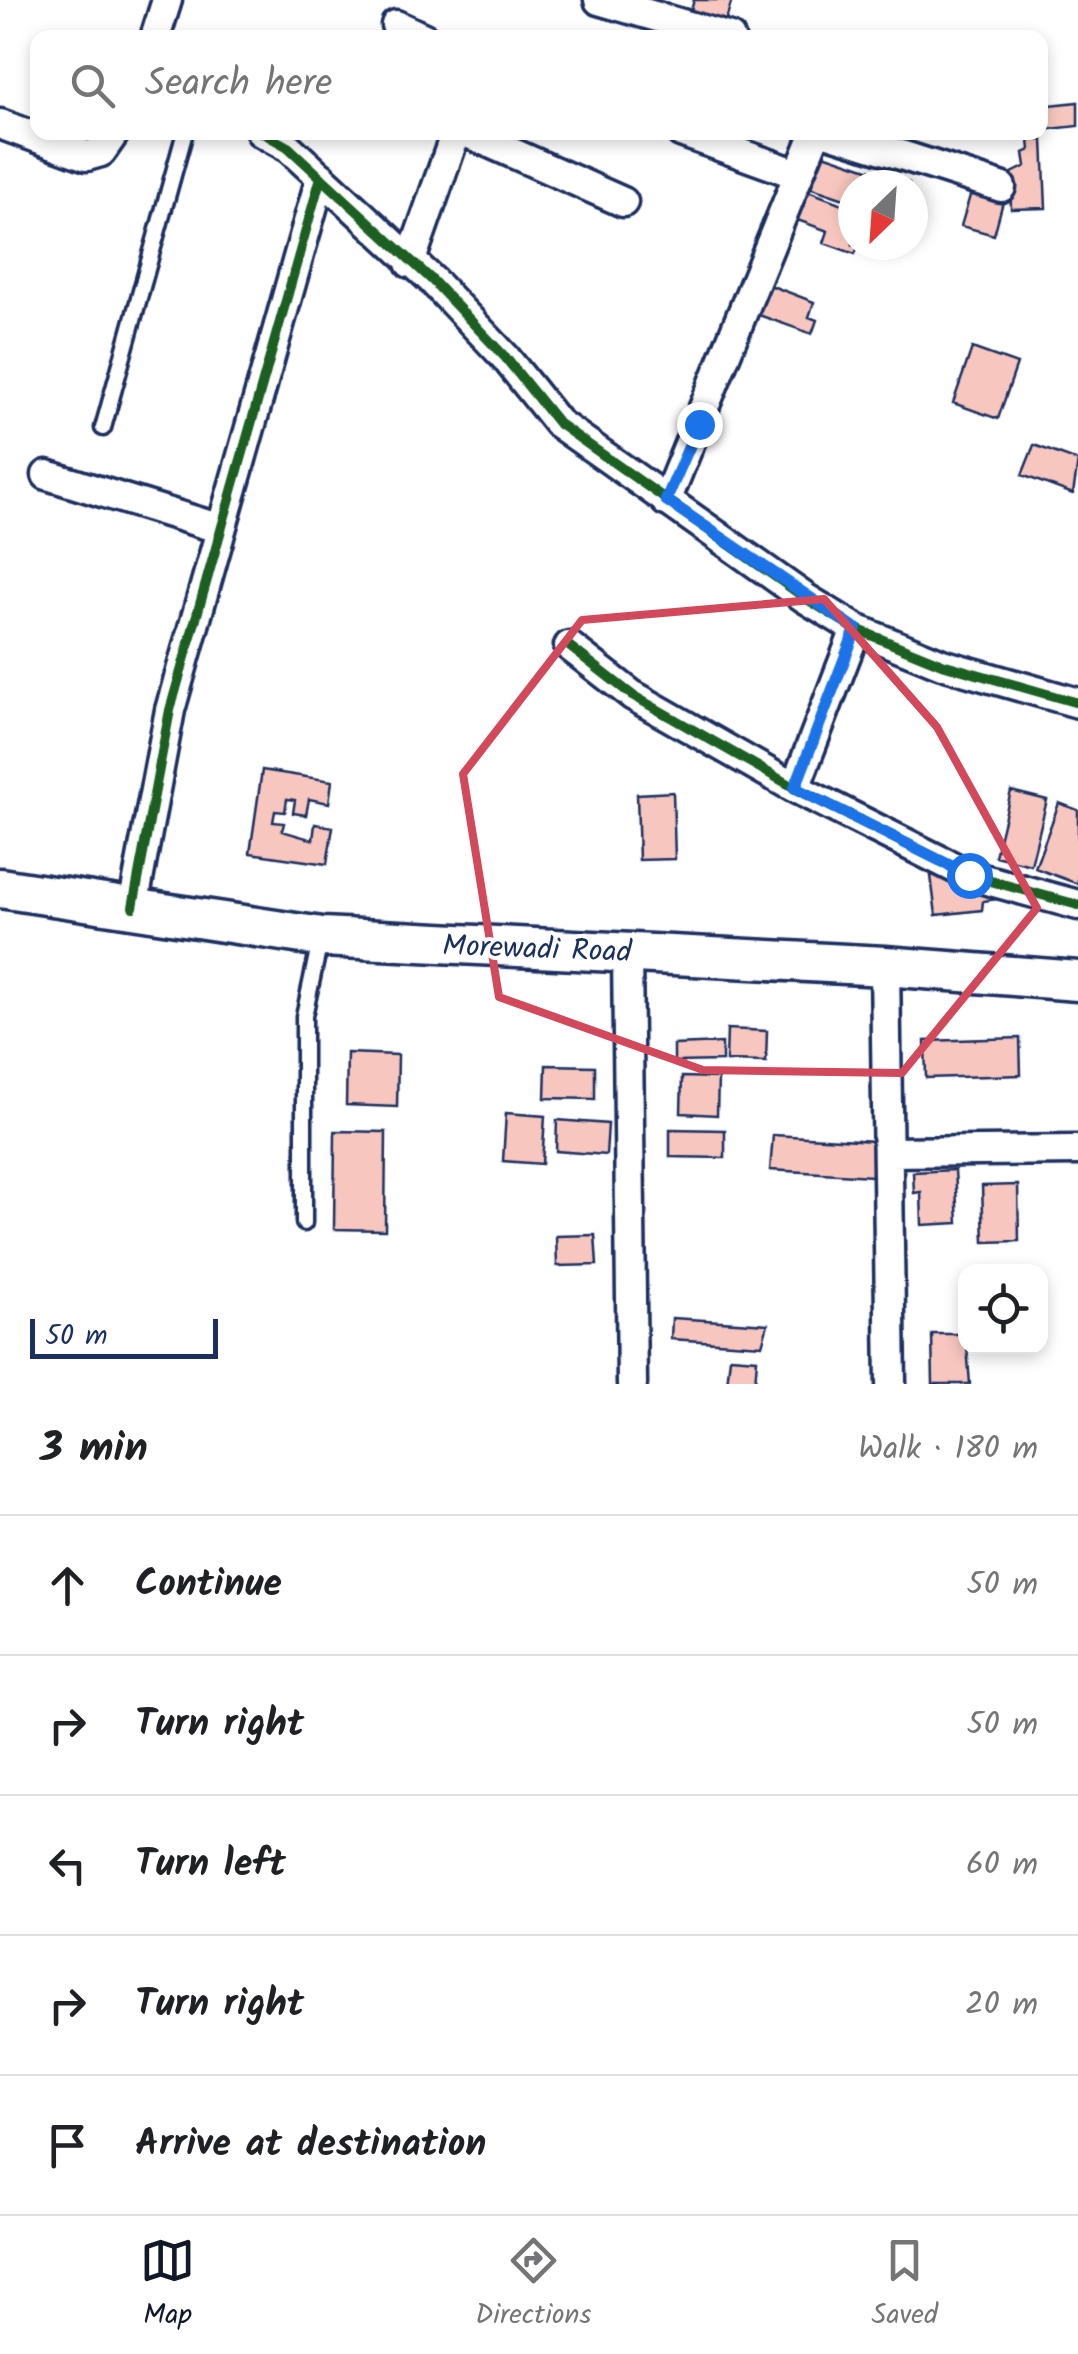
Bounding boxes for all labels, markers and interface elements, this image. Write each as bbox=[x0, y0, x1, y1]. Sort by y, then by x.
search box bbox=[30, 30, 1048, 140]
text: Search here bbox=[145, 55, 332, 115]
icon: search bbox=[65, 58, 120, 113]
north arrow bbox=[838, 170, 928, 260]
route end bbox=[677, 402, 723, 448]
route start bbox=[947, 853, 993, 899]
street label: Morewadi Road bbox=[442, 923, 633, 977]
map controls bbox=[958, 1264, 1048, 1354]
button: locate bbox=[958, 1264, 1048, 1354]
scale bar bbox=[30, 1314, 218, 1358]
text: 50 m bbox=[45, 1314, 108, 1359]
text: 3 min bbox=[40, 1416, 148, 1483]
text: Walk · 180 m bbox=[858, 1424, 1038, 1475]
text: Continue bbox=[135, 1555, 282, 1615]
icon: ahead bbox=[40, 1558, 95, 1613]
text: 50 m bbox=[967, 1560, 1038, 1611]
text: Turn right bbox=[135, 1695, 304, 1755]
icon: right bbox=[40, 1698, 95, 1753]
text: 50 m bbox=[967, 1700, 1038, 1751]
text: Turn left bbox=[135, 1835, 286, 1895]
icon: left bbox=[40, 1838, 95, 1893]
text: 60 m bbox=[966, 1840, 1038, 1891]
text: Turn right bbox=[135, 1975, 304, 2035]
icon: right bbox=[40, 1978, 95, 2033]
text: 20 m bbox=[965, 1980, 1038, 2031]
text: Arrive at destination bbox=[135, 2115, 486, 2175]
icon: arrive bbox=[40, 2118, 95, 2173]
tab: Map bbox=[140, 2233, 195, 2338]
tab: Directions bbox=[475, 2233, 591, 2338]
tab: Saved bbox=[872, 2233, 938, 2338]

